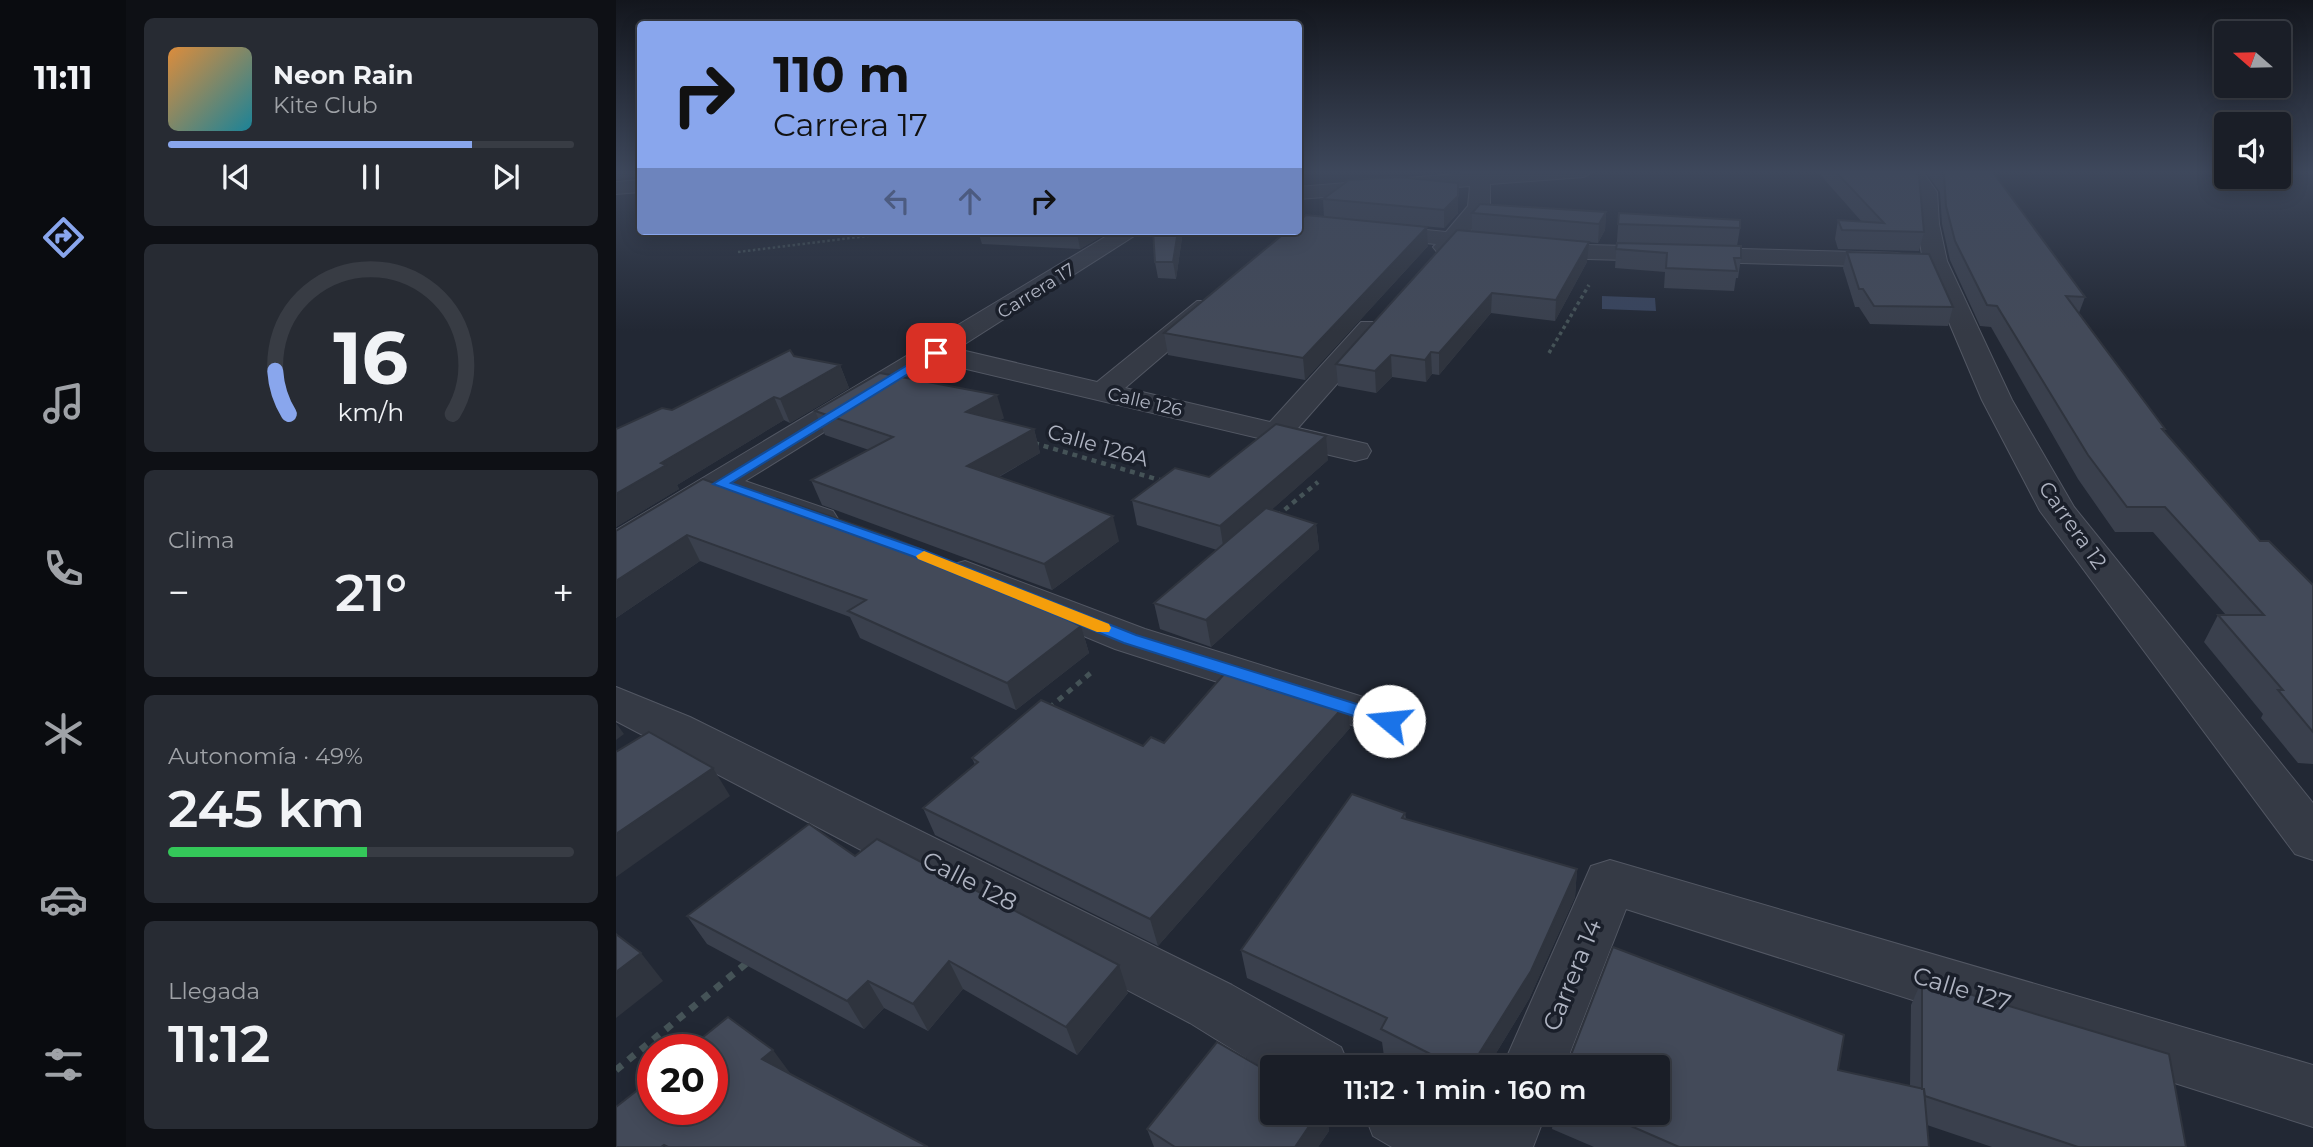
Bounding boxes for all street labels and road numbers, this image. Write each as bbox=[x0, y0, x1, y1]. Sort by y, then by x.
street label: Carrera 17 bbox=[993, 259, 1079, 323]
street label: Calle 126 bbox=[1105, 383, 1185, 421]
street label: Calle 126A bbox=[1045, 419, 1152, 472]
street label: Carrera 12 bbox=[2034, 476, 2112, 574]
street label: Calle 128 bbox=[918, 845, 1022, 917]
street label: Carrera 14 bbox=[1536, 915, 1608, 1035]
street label: Calle 127 bbox=[1909, 960, 2015, 1018]

